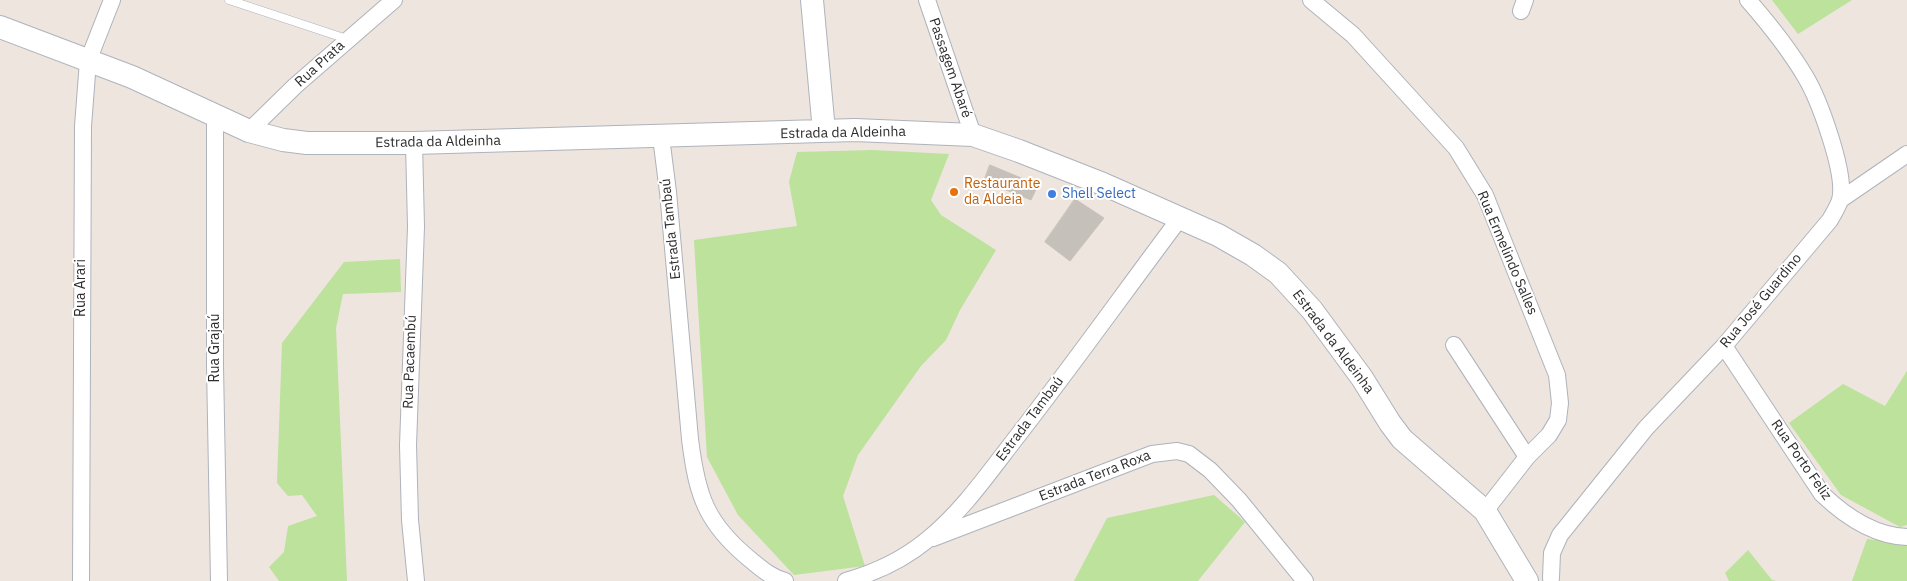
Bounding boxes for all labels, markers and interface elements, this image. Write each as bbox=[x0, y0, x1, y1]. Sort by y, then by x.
street label: Passagem Abaré bbox=[925, 16, 975, 120]
street label: Rua Prata bbox=[292, 37, 348, 91]
street label: Estrada da Aldeinha bbox=[780, 124, 906, 142]
street label: Estrada da Aldeinha bbox=[375, 133, 501, 151]
place label: Restaurante da Aldeia bbox=[964, 176, 1041, 208]
street label: Estrada Tambaú bbox=[657, 178, 685, 280]
marker: Restaurante da Aldeia bbox=[948, 186, 960, 198]
place label: Shell Select bbox=[1062, 186, 1136, 202]
marker: Shell Select bbox=[1046, 188, 1058, 200]
street label: Rua Ermelindo Salles bbox=[1473, 188, 1541, 318]
street label: Rua José Guardino bbox=[1717, 250, 1805, 352]
street label: Rua Arari bbox=[73, 259, 89, 317]
street label: Estrada da Aldeinha bbox=[1288, 287, 1378, 397]
street label: Rua Grajaú bbox=[207, 314, 223, 382]
street label: Rua Pacaembú bbox=[400, 315, 420, 409]
street label: Estrada Tambaú bbox=[993, 373, 1067, 465]
street label: Rua Porto Feliz bbox=[1767, 417, 1835, 503]
street label: Estrada Terra Roxa bbox=[1037, 447, 1153, 505]

